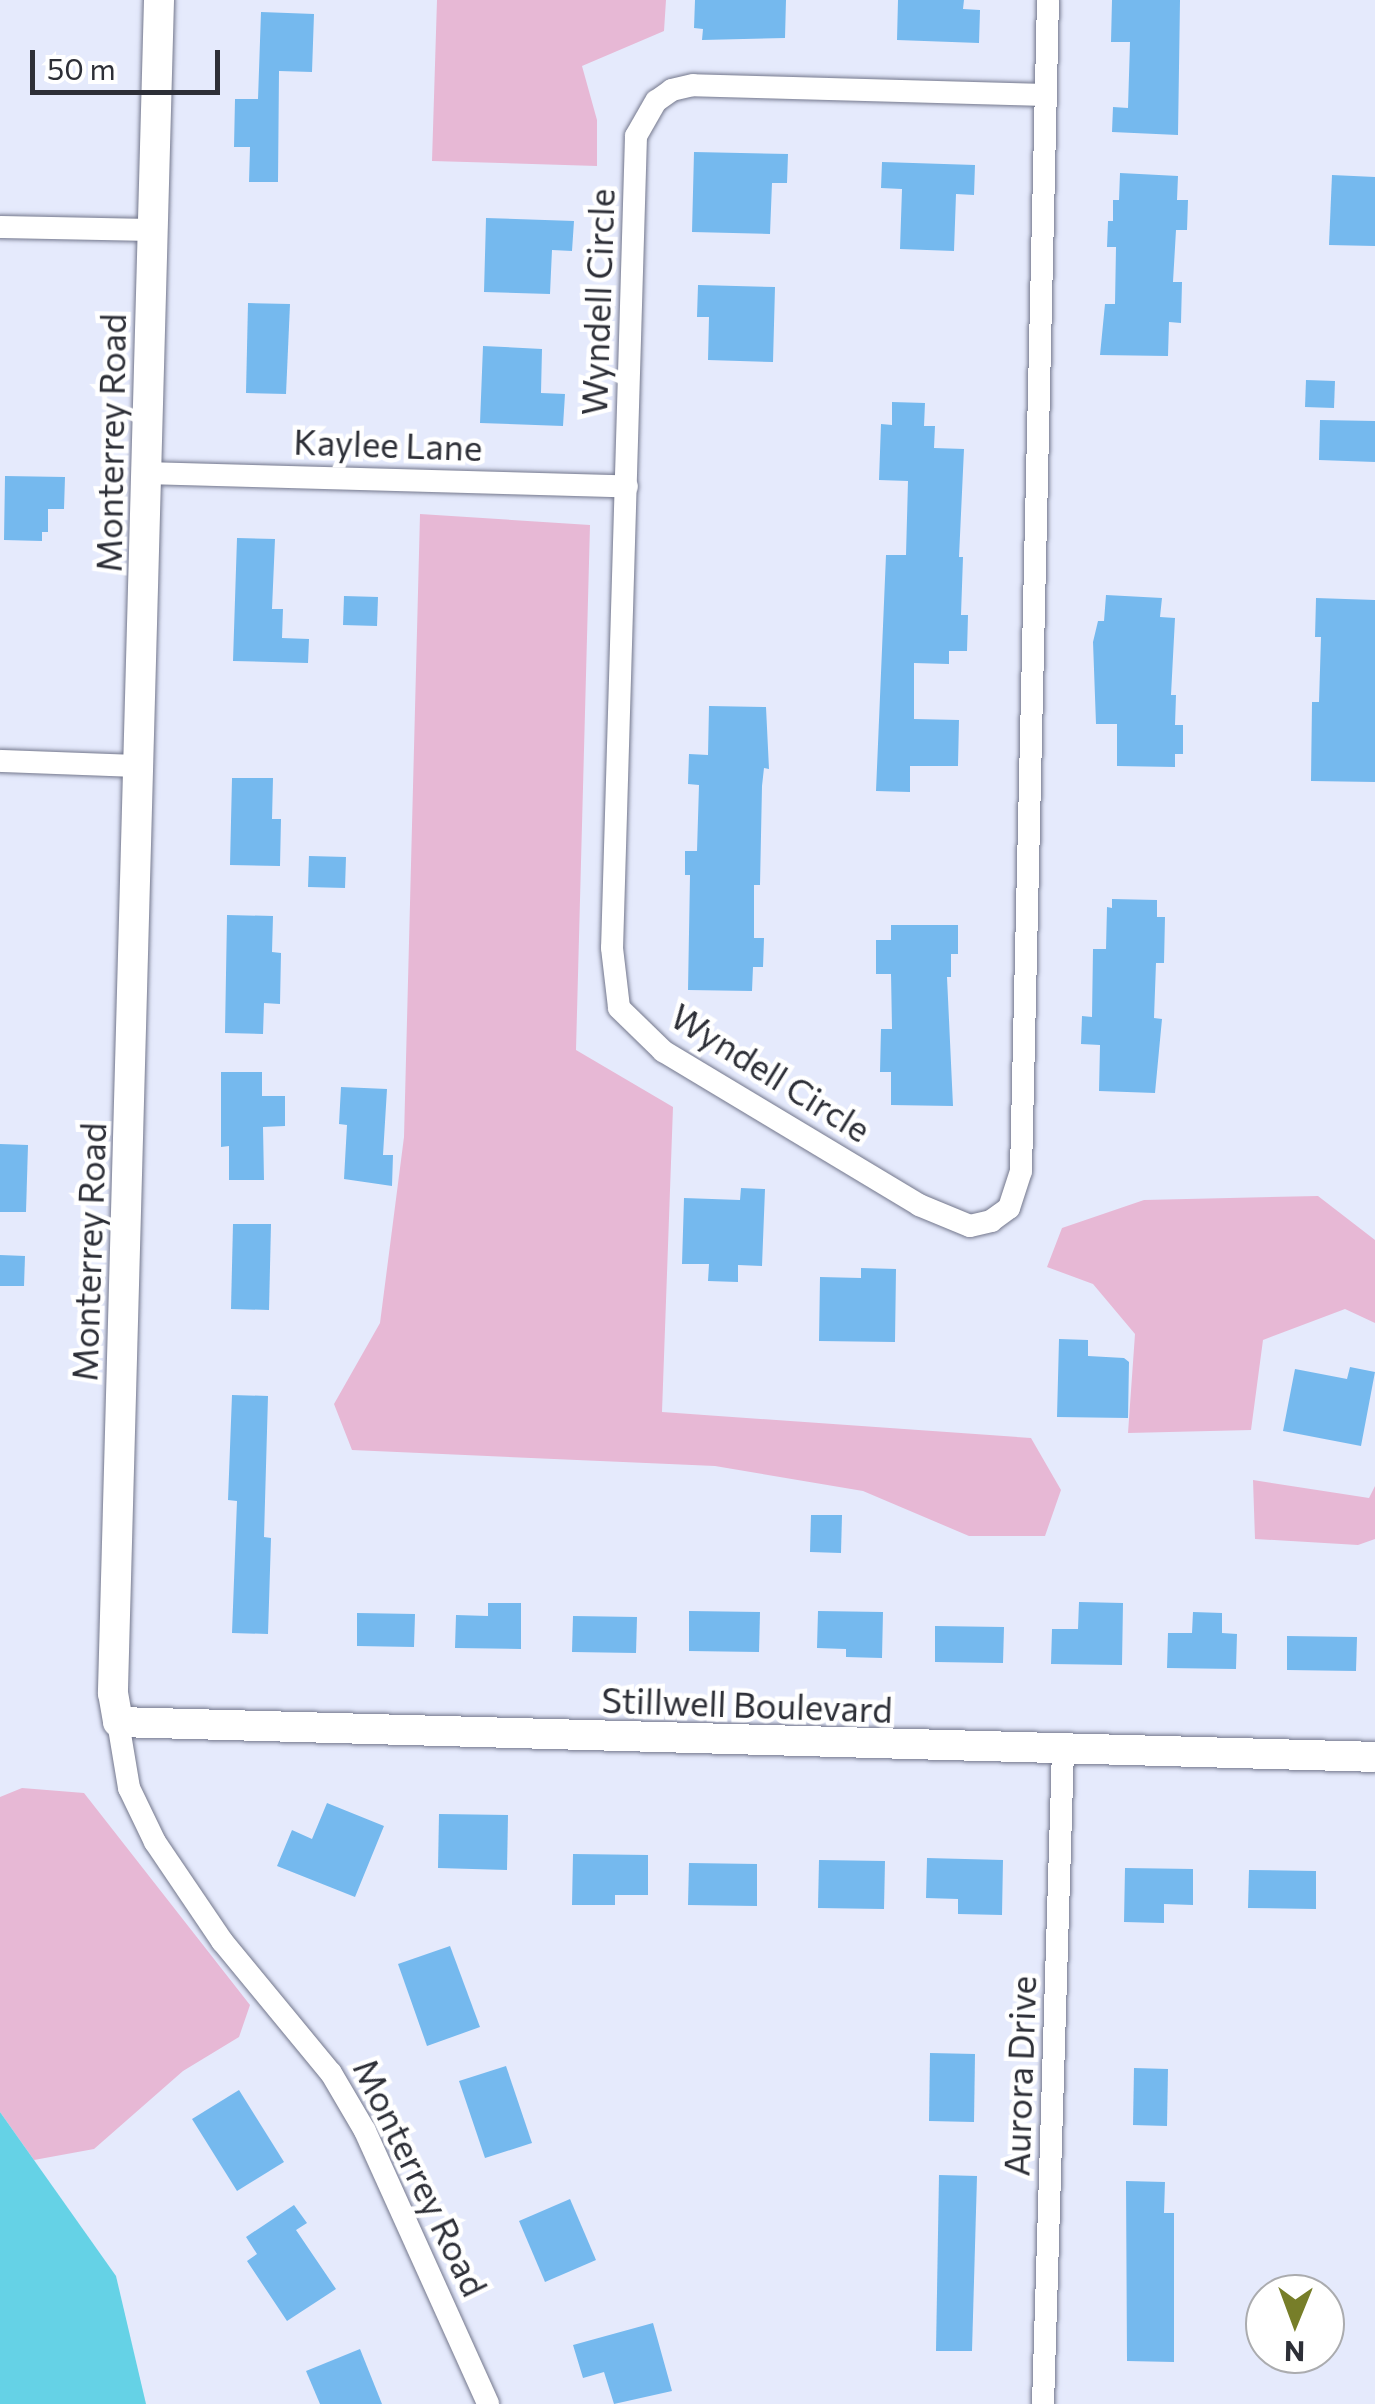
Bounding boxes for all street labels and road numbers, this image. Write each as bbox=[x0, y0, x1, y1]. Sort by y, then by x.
street label: Wyndell Circle bbox=[572, 188, 622, 416]
street label: Monterrey Road bbox=[87, 313, 133, 573]
street label: Kaylee Lane bbox=[293, 420, 483, 468]
street label: Wyndell Circle bbox=[664, 994, 878, 1150]
street label: Monterrey Road bbox=[62, 1122, 114, 1382]
street label: Stillwell Boulevard bbox=[601, 1678, 893, 1730]
street label: Aurora Drive bbox=[995, 1975, 1043, 2177]
street label: Monterrey Road bbox=[345, 2051, 497, 2303]

